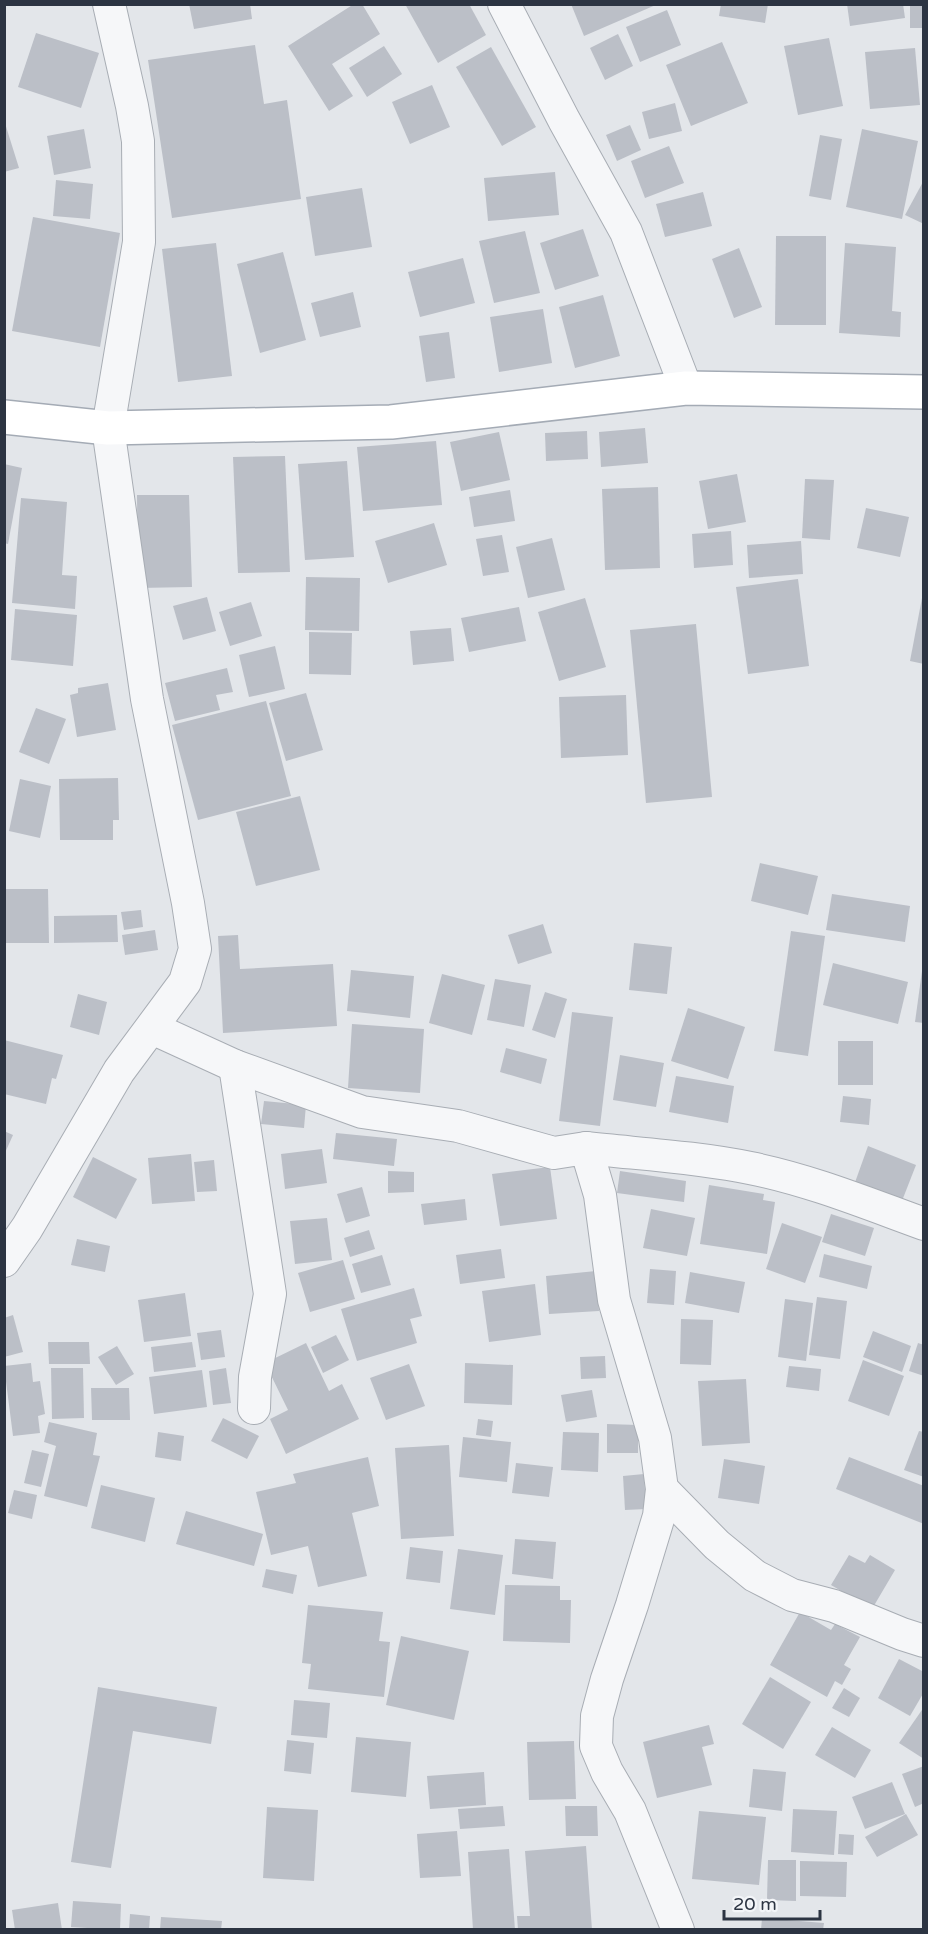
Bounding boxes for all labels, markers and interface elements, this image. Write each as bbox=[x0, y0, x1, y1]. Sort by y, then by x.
scale bar bbox=[724, 1883, 820, 1921]
text: 20 m bbox=[733, 1893, 777, 1915]

